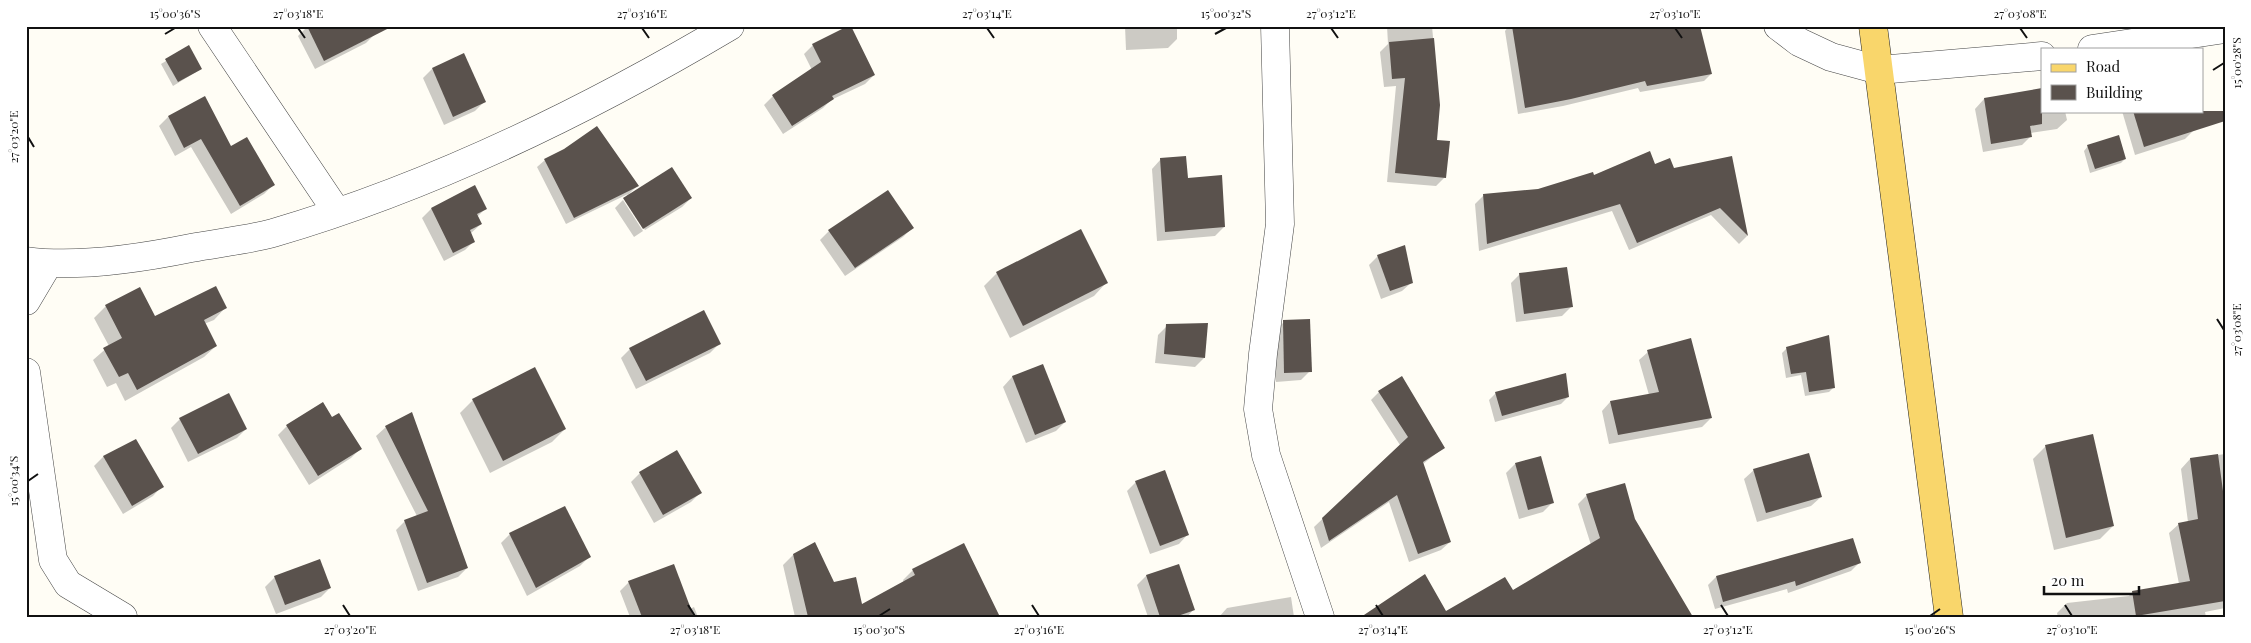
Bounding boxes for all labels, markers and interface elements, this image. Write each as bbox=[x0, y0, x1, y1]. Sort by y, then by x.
text: 15°00'36"S bbox=[150, 5, 200, 21]
text: 27°03'18"E bbox=[273, 5, 323, 21]
text: 27°03'16"E bbox=[617, 5, 667, 21]
text: 27°03'14"E bbox=[962, 5, 1012, 21]
text: 15°00'32"S bbox=[1201, 5, 1251, 21]
text: 27°03'12"E bbox=[1306, 5, 1356, 21]
text: 27°03'10"E bbox=[1649, 5, 1701, 21]
text: 27°03'08"E bbox=[1993, 5, 2047, 21]
text: 15°00'28"S bbox=[2228, 37, 2244, 89]
legend bbox=[2041, 48, 2204, 112]
text: Road bbox=[2086, 56, 2120, 76]
text: Building bbox=[2086, 82, 2143, 102]
text: 27°03'20"E bbox=[5, 111, 21, 163]
text: 27°03'08"E bbox=[2228, 303, 2244, 357]
text: 15°00'34"S bbox=[5, 456, 21, 506]
scale bar bbox=[2044, 563, 2138, 595]
text: 20 m bbox=[2051, 570, 2085, 590]
text: 27°03'20"E bbox=[324, 621, 376, 637]
text: 27°03'18"E bbox=[670, 621, 720, 637]
text: 15°00'30"S bbox=[853, 621, 905, 637]
text: 27°03'16"E bbox=[1014, 621, 1064, 637]
text: 27°03'14"E bbox=[1358, 621, 1408, 637]
text: 27°03'12"E bbox=[1703, 621, 1753, 637]
text: 15°00'26"S bbox=[1904, 621, 1956, 637]
text: 27°03'10"E bbox=[2046, 621, 2098, 637]

